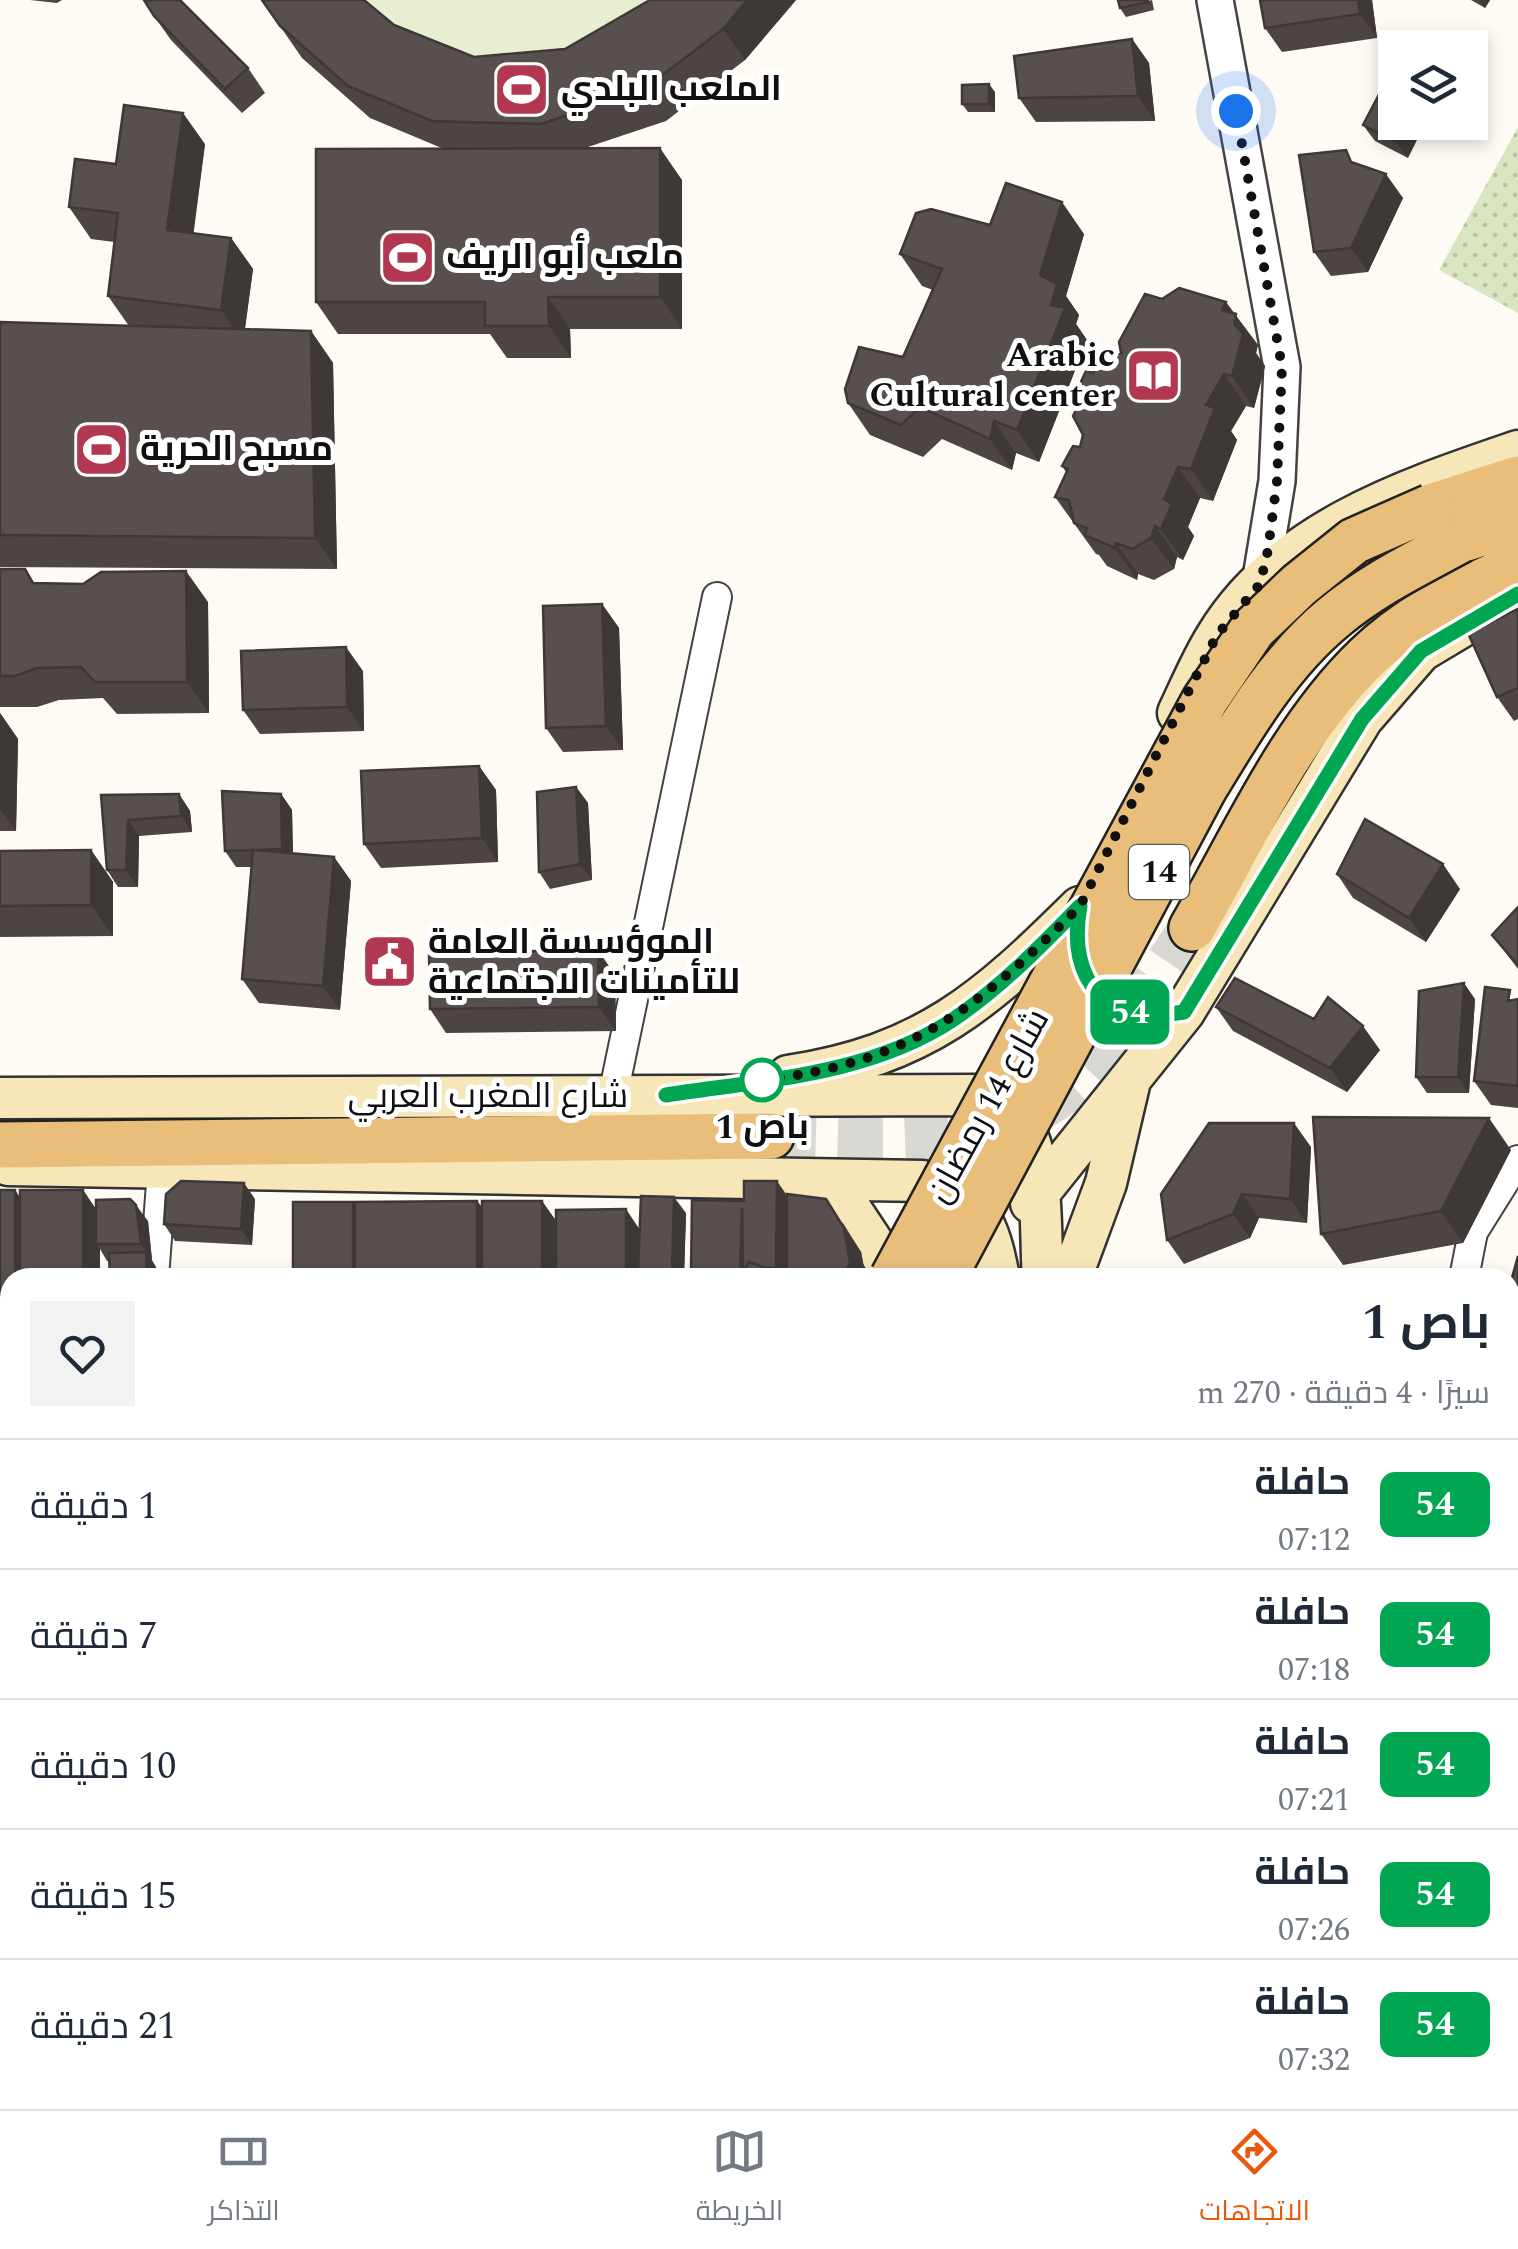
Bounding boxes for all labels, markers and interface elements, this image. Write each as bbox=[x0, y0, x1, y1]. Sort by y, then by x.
map controls bbox=[1378, 30, 1488, 140]
button: layers bbox=[1378, 30, 1488, 140]
sports icon: الملعب البلدي bbox=[492, 59, 552, 119]
place label: الملعب البلدي bbox=[561, 63, 782, 116]
your location bbox=[1211, 86, 1261, 136]
sports icon: ملعب أبو الريف bbox=[377, 227, 437, 287]
place label: ملعب أبو الريف bbox=[446, 231, 684, 284]
place label: Arabic Cultural center bbox=[870, 329, 1115, 422]
library icon: Arabic Cultural center bbox=[1124, 345, 1184, 405]
sports icon: مسبح الحرية bbox=[71, 419, 131, 479]
place label: مسبح الحرية bbox=[140, 423, 333, 476]
road number: 14 bbox=[1129, 845, 1189, 899]
place label: الموؤسسة العامة للتأمينات الاجتماعية bbox=[428, 916, 740, 1009]
public building icon: الموؤسسة العامة للتأمينات الاجتماعية bbox=[359, 932, 419, 992]
line badge: 54 bbox=[1085, 980, 1175, 1044]
text: 54 bbox=[1110, 986, 1150, 1039]
street label: شارع 14 رمضان bbox=[913, 999, 1063, 1213]
marker: باص 1 bbox=[741, 1059, 783, 1101]
street label: شارع المغرب العربي bbox=[348, 1070, 628, 1123]
place label: باص 1 bbox=[715, 1101, 809, 1154]
text: باص 1 bbox=[1362, 1287, 1490, 1360]
button: heart bbox=[30, 1301, 135, 1406]
text: سيرًا · 4 دقيقة · 270 m bbox=[1197, 1369, 1490, 1418]
text: حافلة bbox=[1254, 1454, 1350, 1512]
text: 1 دقيقة bbox=[30, 1478, 157, 1536]
text: 54 bbox=[1415, 1478, 1455, 1531]
text: 07:12 bbox=[1278, 1516, 1350, 1565]
text: حافلة bbox=[1254, 1584, 1350, 1642]
text: 7 دقيقة bbox=[30, 1608, 157, 1666]
text: 54 bbox=[1415, 1608, 1455, 1661]
text: 07:18 bbox=[1278, 1646, 1350, 1695]
text: حافلة bbox=[1254, 1714, 1350, 1772]
text: 10 دقيقة bbox=[30, 1738, 176, 1796]
text: 54 bbox=[1415, 1738, 1455, 1791]
text: 07:21 bbox=[1278, 1776, 1350, 1825]
text: حافلة bbox=[1254, 1844, 1350, 1902]
text: 15 دقيقة bbox=[30, 1868, 176, 1926]
text: 54 bbox=[1415, 1868, 1455, 1921]
text: 07:26 bbox=[1278, 1906, 1350, 1955]
text: حافلة bbox=[1254, 1974, 1350, 2032]
text: 21 دقيقة bbox=[30, 1998, 176, 2056]
text: 54 bbox=[1415, 1998, 1455, 2051]
text: 07:32 bbox=[1278, 2036, 1350, 2085]
tab: التذاكر bbox=[208, 2124, 280, 2236]
tab: الخريطة bbox=[696, 2124, 783, 2236]
tab: الاتجاهات bbox=[1199, 2124, 1310, 2236]

